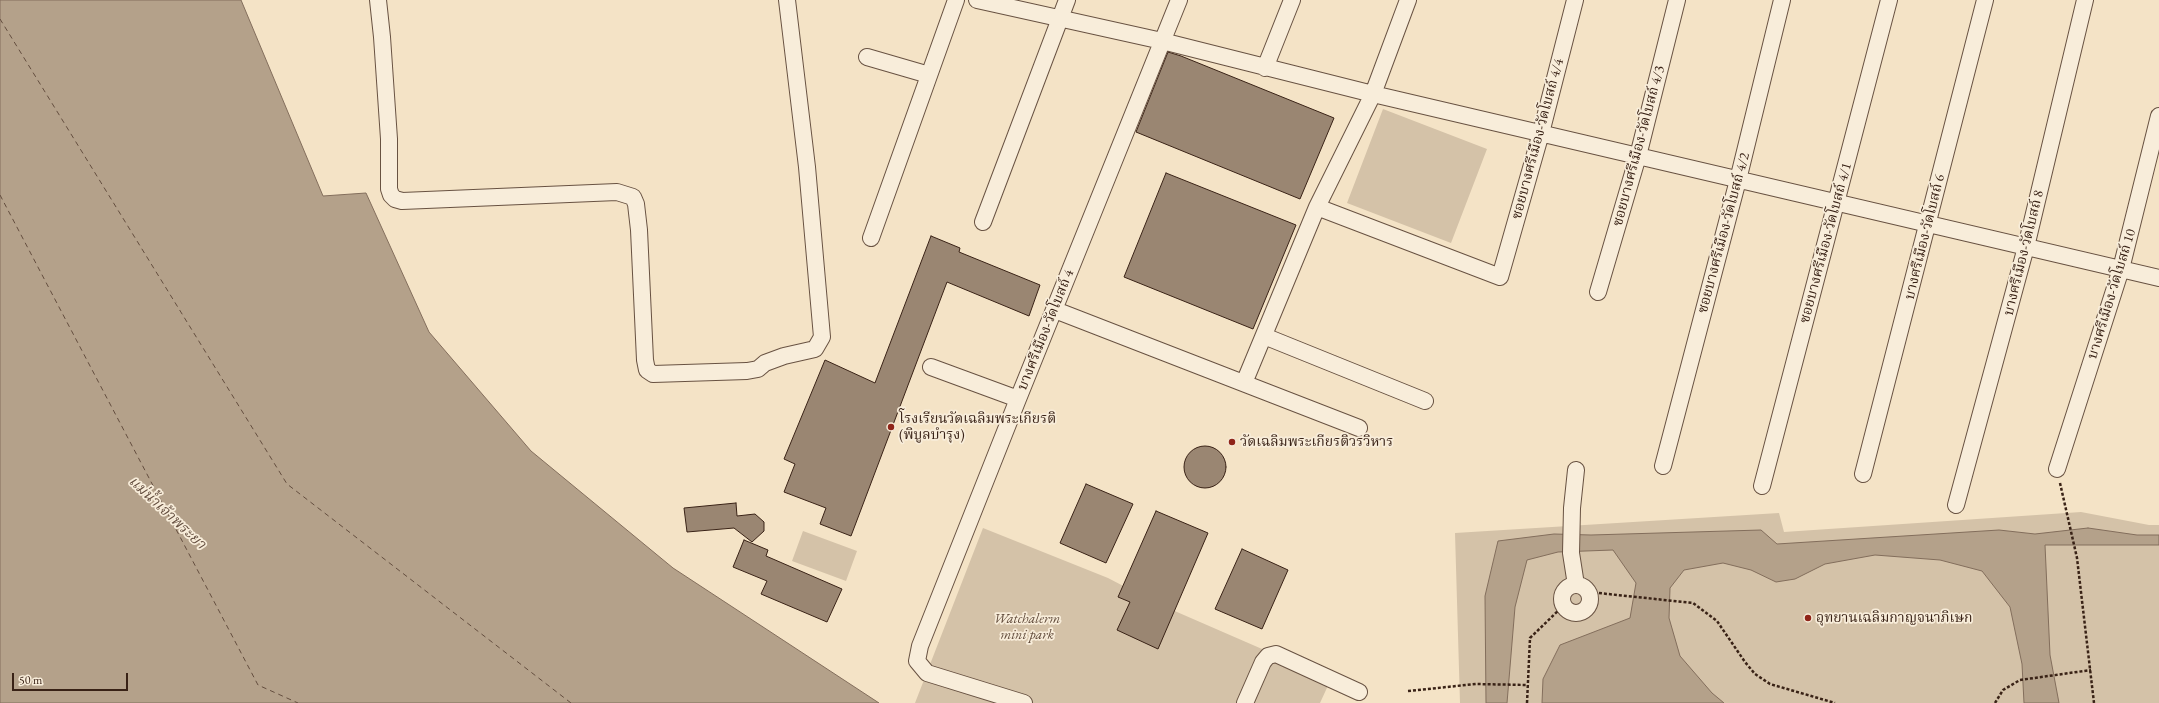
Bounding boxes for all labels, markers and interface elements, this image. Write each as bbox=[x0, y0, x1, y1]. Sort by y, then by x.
street label: ซอยบางศรีเมือง-วัดโบสถ์ 4/4 bbox=[1508, 57, 1568, 221]
street label: ซอยบางศรีเมือง-วัดโบสถ์ 4/3 bbox=[1609, 64, 1669, 228]
street label: ซอยบางศรีเมือง-วัดโบสถ์ 4/2 bbox=[1694, 151, 1754, 315]
street label: ซอยบางศรีเมือง-วัดโบสถ์ 4/1 bbox=[1796, 161, 1856, 325]
street label: บางศรีเมือง-วัดโบสถ์ 6 bbox=[1901, 173, 1949, 301]
street label: บางศรีเมือง-วัดโบสถ์ 8 bbox=[2000, 189, 2048, 317]
street label: บางศรีเมือง-วัดโบสถ์ 10 bbox=[2084, 227, 2140, 361]
street label: บางศรีเมือง-วัดโบสถ์ 4 bbox=[1014, 267, 1078, 393]
place label: โรงเรียนวัดเฉลิมพระเกียรติ (พิบูลบำรุง) bbox=[899, 411, 1056, 444]
marker: โรงเรียนวัดเฉลิมพระเกียรติ (พิบูลบำรุง) bbox=[886, 422, 896, 432]
place label: วัดเฉลิมพระเกียรติวรวิหาร bbox=[1240, 434, 1393, 450]
marker: วัดเฉลิมพระเกียรติวรวิหาร bbox=[1227, 437, 1237, 447]
water label: แม่น้ำเจ้าพระยา bbox=[125, 473, 209, 553]
place label: อุทยานเฉลิมกาญจนาภิเษก bbox=[1816, 610, 1973, 626]
park label: Watchalerm mini park bbox=[994, 611, 1060, 644]
marker: อุทยานเฉลิมกาญจนาภิเษก bbox=[1803, 613, 1813, 623]
scale bar bbox=[14, 665, 130, 691]
text: 50 m bbox=[19, 672, 42, 688]

